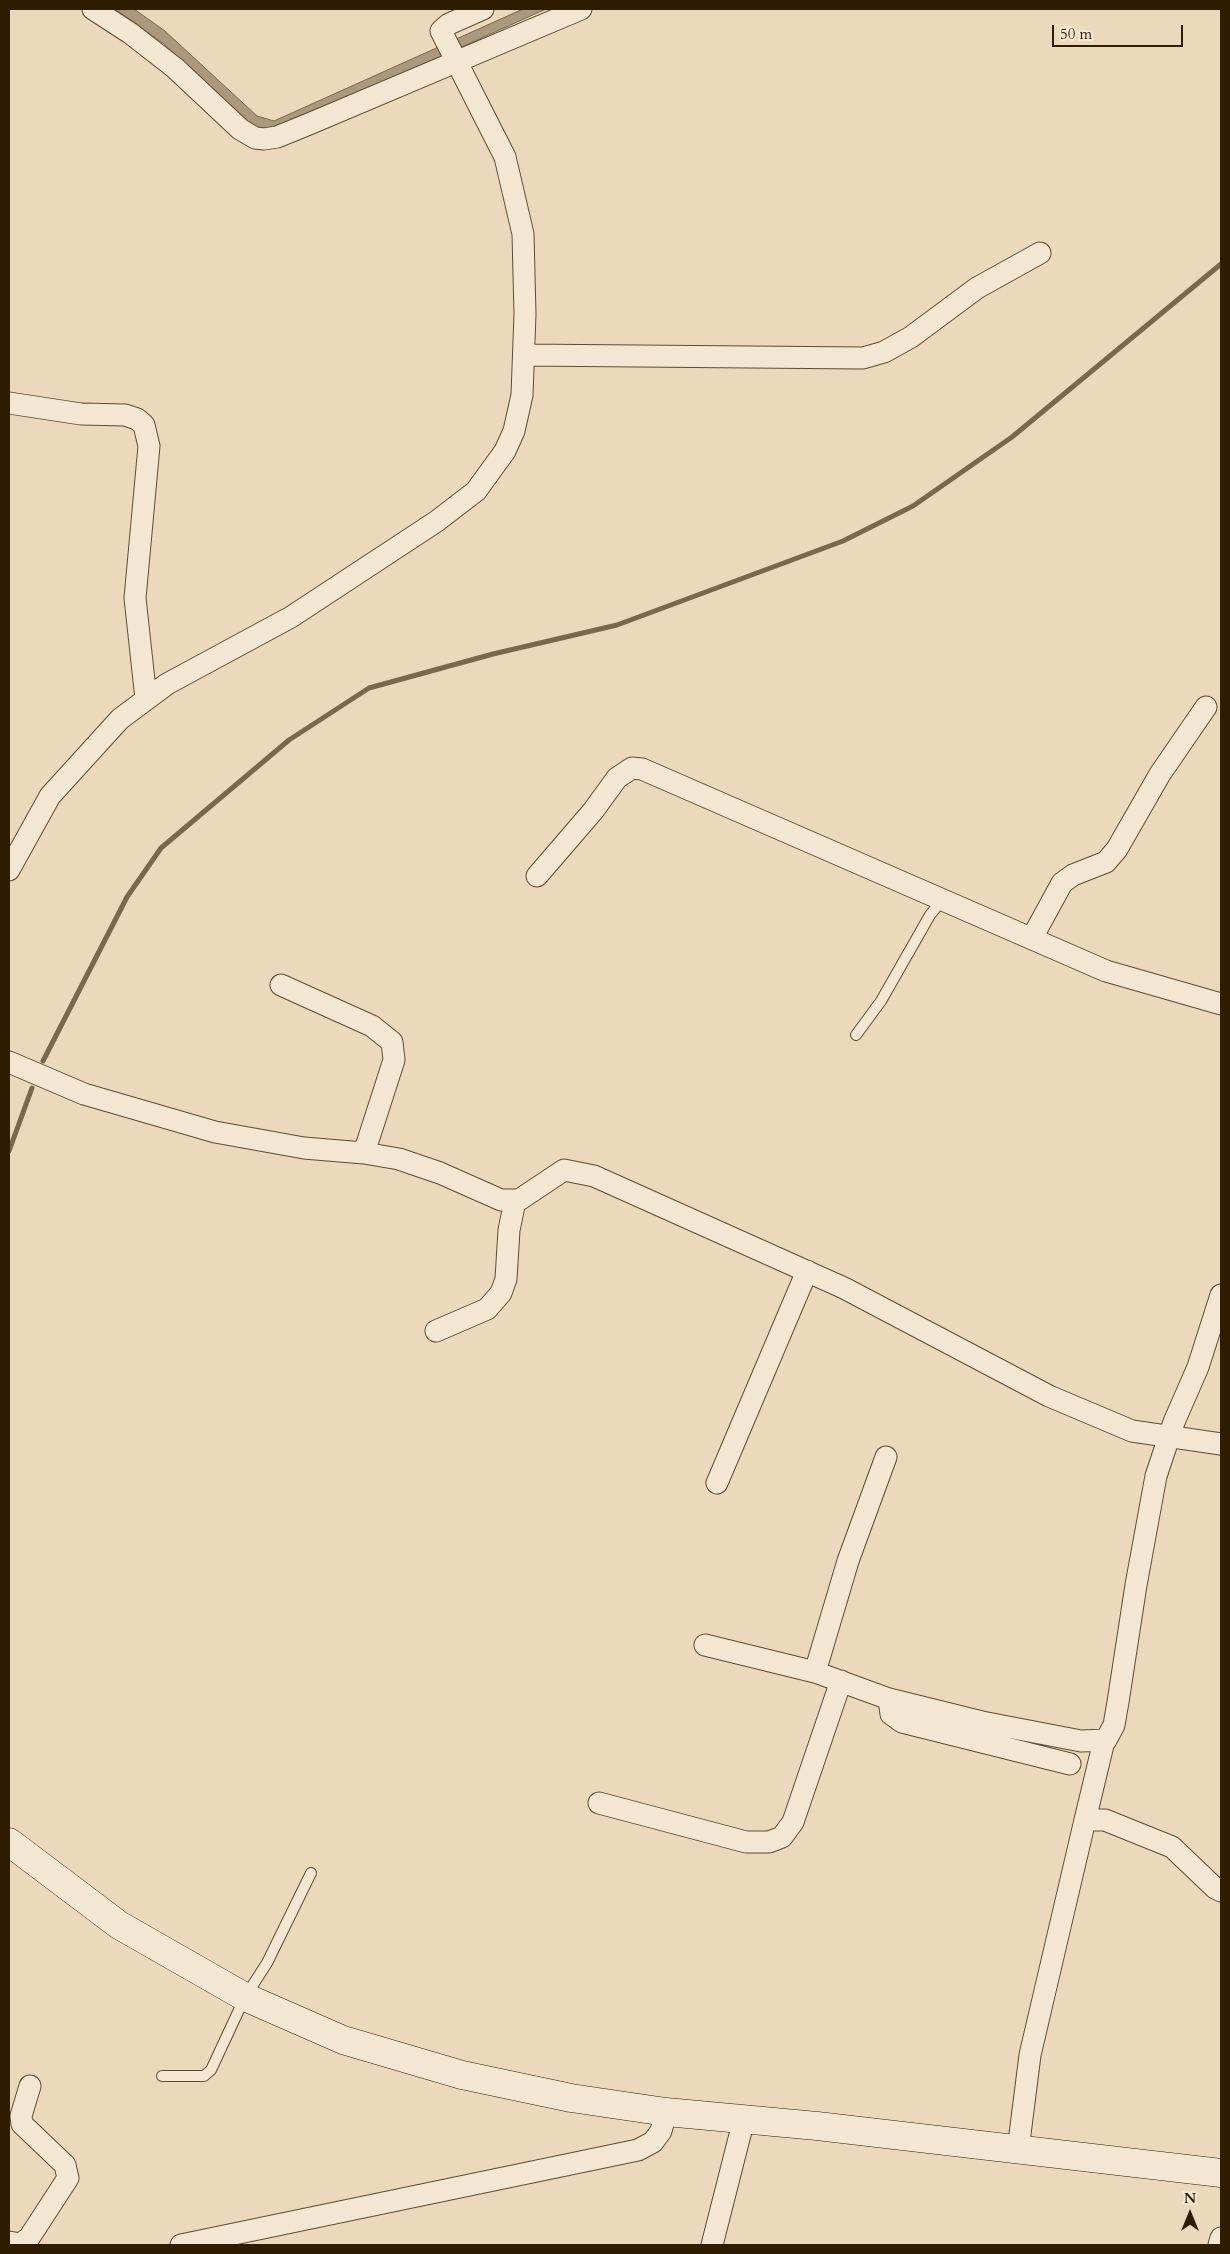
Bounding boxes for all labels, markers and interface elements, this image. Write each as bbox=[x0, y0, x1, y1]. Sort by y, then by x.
scale bar bbox=[1055, 15, 1186, 47]
text: 50 m bbox=[1060, 24, 1092, 44]
north arrow bbox=[1165, 2189, 1215, 2239]
text: N bbox=[1184, 2189, 1196, 2208]

